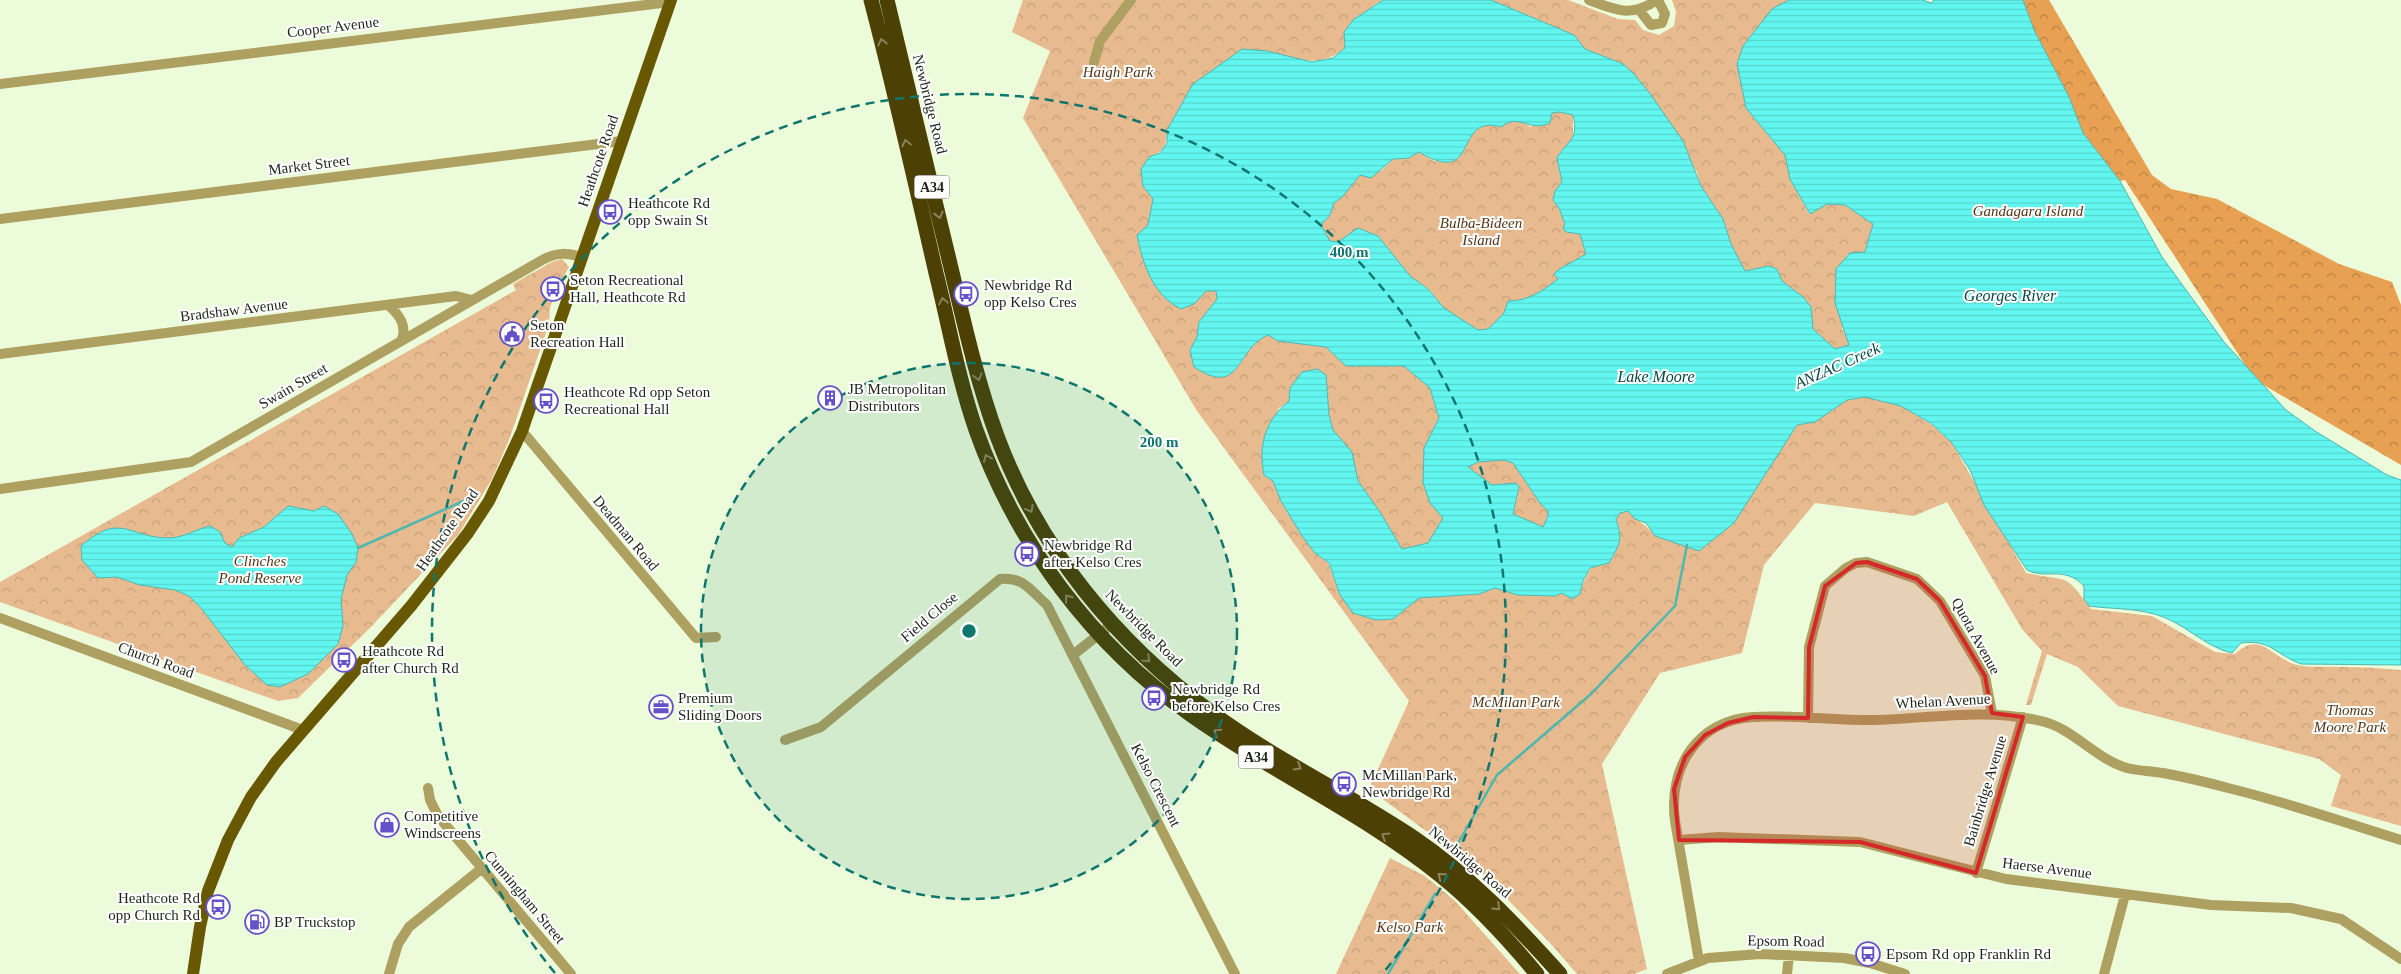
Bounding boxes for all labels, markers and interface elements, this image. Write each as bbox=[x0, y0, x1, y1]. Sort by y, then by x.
street label: Cooper Avenue bbox=[286, 13, 380, 41]
one-way arrow bbox=[877, 38, 888, 47]
street label: Newbridge Road bbox=[910, 53, 950, 156]
park label: Haigh Park bbox=[1082, 64, 1154, 80]
street label: Heathcote Road bbox=[575, 112, 621, 209]
one-way arrow bbox=[901, 139, 912, 148]
street label: Market Street bbox=[267, 152, 352, 178]
road number: A34 bbox=[914, 176, 950, 198]
place label: Heathcote Rd opp Swain St bbox=[628, 195, 711, 228]
bus stop icon: Heathcote Rd opp Swain St bbox=[597, 199, 623, 225]
park label: Gandagara Island bbox=[1973, 203, 2084, 219]
one-way arrow bbox=[933, 210, 943, 218]
park label: Bulba-Bideen Island bbox=[1440, 215, 1522, 248]
text: 400 m bbox=[1330, 244, 1369, 260]
place label: Seton Recreational Hall, Heathcote Rd bbox=[570, 272, 686, 305]
bus stop icon: Seton Recreational Hall, Heathcote Rd bbox=[540, 276, 566, 302]
place label: Newbridge Rd opp Kelso Cres bbox=[984, 277, 1077, 310]
bus stop icon: Newbridge Rd opp Kelso Cres bbox=[953, 281, 979, 307]
water label: Georges River bbox=[1964, 287, 2057, 305]
street label: Bradshaw Avenue bbox=[179, 295, 289, 325]
one-way arrow bbox=[938, 297, 949, 306]
place label: Seton Recreation Hall bbox=[530, 317, 625, 350]
public building icon: Seton Recreation Hall bbox=[499, 321, 525, 347]
water label: ANZAC Creek bbox=[1791, 339, 1883, 392]
street label: Swain Street bbox=[256, 360, 331, 412]
water label: Lake Moore bbox=[1616, 368, 1695, 385]
one-way arrow bbox=[972, 372, 983, 381]
place label: JB Metropolitan Distributors bbox=[848, 381, 946, 414]
place label: Heathcote Rd opp Seton Recreational Hall bbox=[564, 384, 711, 417]
building icon: JB Metropolitan Distributors bbox=[817, 385, 843, 411]
bus stop icon: Heathcote Rd opp Seton Recreational Hall bbox=[533, 388, 559, 414]
text: 200 m bbox=[1140, 434, 1179, 450]
one-way arrow bbox=[982, 454, 993, 463]
street label: Heathcote Road bbox=[413, 486, 481, 574]
street label: Deadman Road bbox=[590, 492, 662, 574]
one-way arrow bbox=[1024, 504, 1034, 513]
place label: Newbridge Rd after Kelso Cres bbox=[1044, 537, 1142, 570]
bus stop icon: Newbridge Rd after Kelso Cres bbox=[1014, 541, 1040, 567]
park label: Clinches Pond Reserve bbox=[218, 553, 302, 586]
street label: Newbridge Road bbox=[1102, 586, 1186, 670]
street label: Field Close bbox=[898, 589, 961, 645]
one-way arrow bbox=[1065, 594, 1074, 604]
street label: Quota Avenue bbox=[1948, 595, 2004, 677]
centre of rings bbox=[960, 622, 978, 640]
street label: Church Road bbox=[116, 639, 197, 681]
place label: Heathcote Rd after Church Rd bbox=[362, 643, 459, 676]
bus stop icon: Heathcote Rd after Church Rd bbox=[331, 647, 357, 673]
one-way arrow bbox=[1141, 653, 1150, 662]
place label: Newbridge Rd before Kelso Cres bbox=[1172, 681, 1280, 714]
bus stop icon: Newbridge Rd before Kelso Cres bbox=[1141, 685, 1167, 711]
place label: Premium Sliding Doors bbox=[678, 690, 762, 723]
street label: Whelan Avenue bbox=[1895, 691, 1991, 711]
office icon: Premium Sliding Doors bbox=[648, 694, 674, 720]
park label: McMilan Park bbox=[1471, 694, 1560, 710]
park label: Thomas Moore Park bbox=[2313, 702, 2387, 735]
one-way arrow bbox=[1213, 729, 1222, 738]
street label: Bainbridge Avenue bbox=[1961, 733, 2010, 848]
street label: Kelso Crescent bbox=[1128, 741, 1184, 830]
road number: A34 bbox=[1238, 746, 1274, 769]
one-way arrow bbox=[1292, 760, 1301, 770]
place label: McMillan Park, Newbridge Rd bbox=[1362, 767, 1457, 800]
bus stop icon: McMillan Park, Newbridge Rd bbox=[1331, 771, 1357, 797]
place label: Competitive Windscreens bbox=[404, 808, 481, 841]
shop icon: Competitive Windscreens bbox=[374, 812, 400, 838]
street label: Newbridge Road bbox=[1426, 823, 1515, 901]
one-way arrow bbox=[1381, 833, 1390, 842]
street label: Cunningham Street bbox=[482, 847, 569, 947]
street label: Haerse Avenue bbox=[2001, 855, 2093, 881]
one-way arrow bbox=[1438, 873, 1447, 881]
place label: Heathcote Rd opp Church Rd bbox=[108, 890, 200, 923]
bus stop icon: Heathcote Rd opp Church Rd bbox=[205, 894, 231, 920]
one-way arrow bbox=[1492, 901, 1501, 910]
fuel station icon: BP Truckstop bbox=[244, 909, 270, 935]
place label: BP Truckstop bbox=[274, 914, 356, 930]
park label: Kelso Park bbox=[1375, 919, 1444, 935]
street label: Epsom Road bbox=[1747, 932, 1825, 950]
bus stop icon: Epsom Rd opp Franklin Rd bbox=[1855, 941, 1881, 967]
place label: Epsom Rd opp Franklin Rd bbox=[1886, 946, 2052, 962]

